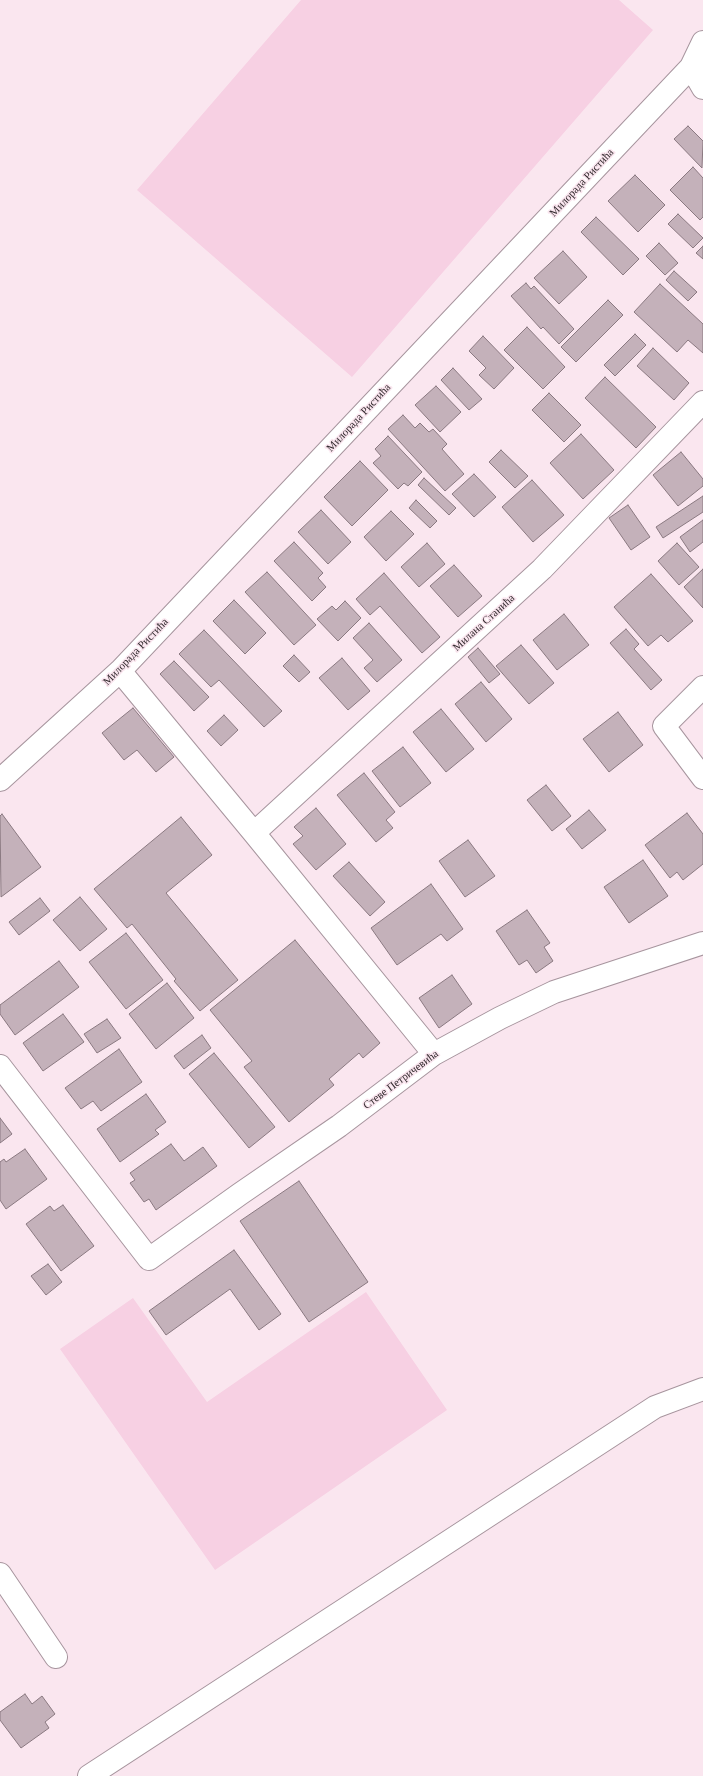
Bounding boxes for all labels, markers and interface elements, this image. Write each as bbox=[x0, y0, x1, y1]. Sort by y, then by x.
street label: Милорада Ристића bbox=[547, 146, 617, 220]
street label: Милорада Ристића bbox=[324, 381, 394, 455]
street label: Милана Станића bbox=[450, 592, 518, 654]
street label: Милорада Ристића bbox=[101, 616, 171, 688]
street label: Стеве Петричевића bbox=[361, 1047, 441, 1113]

